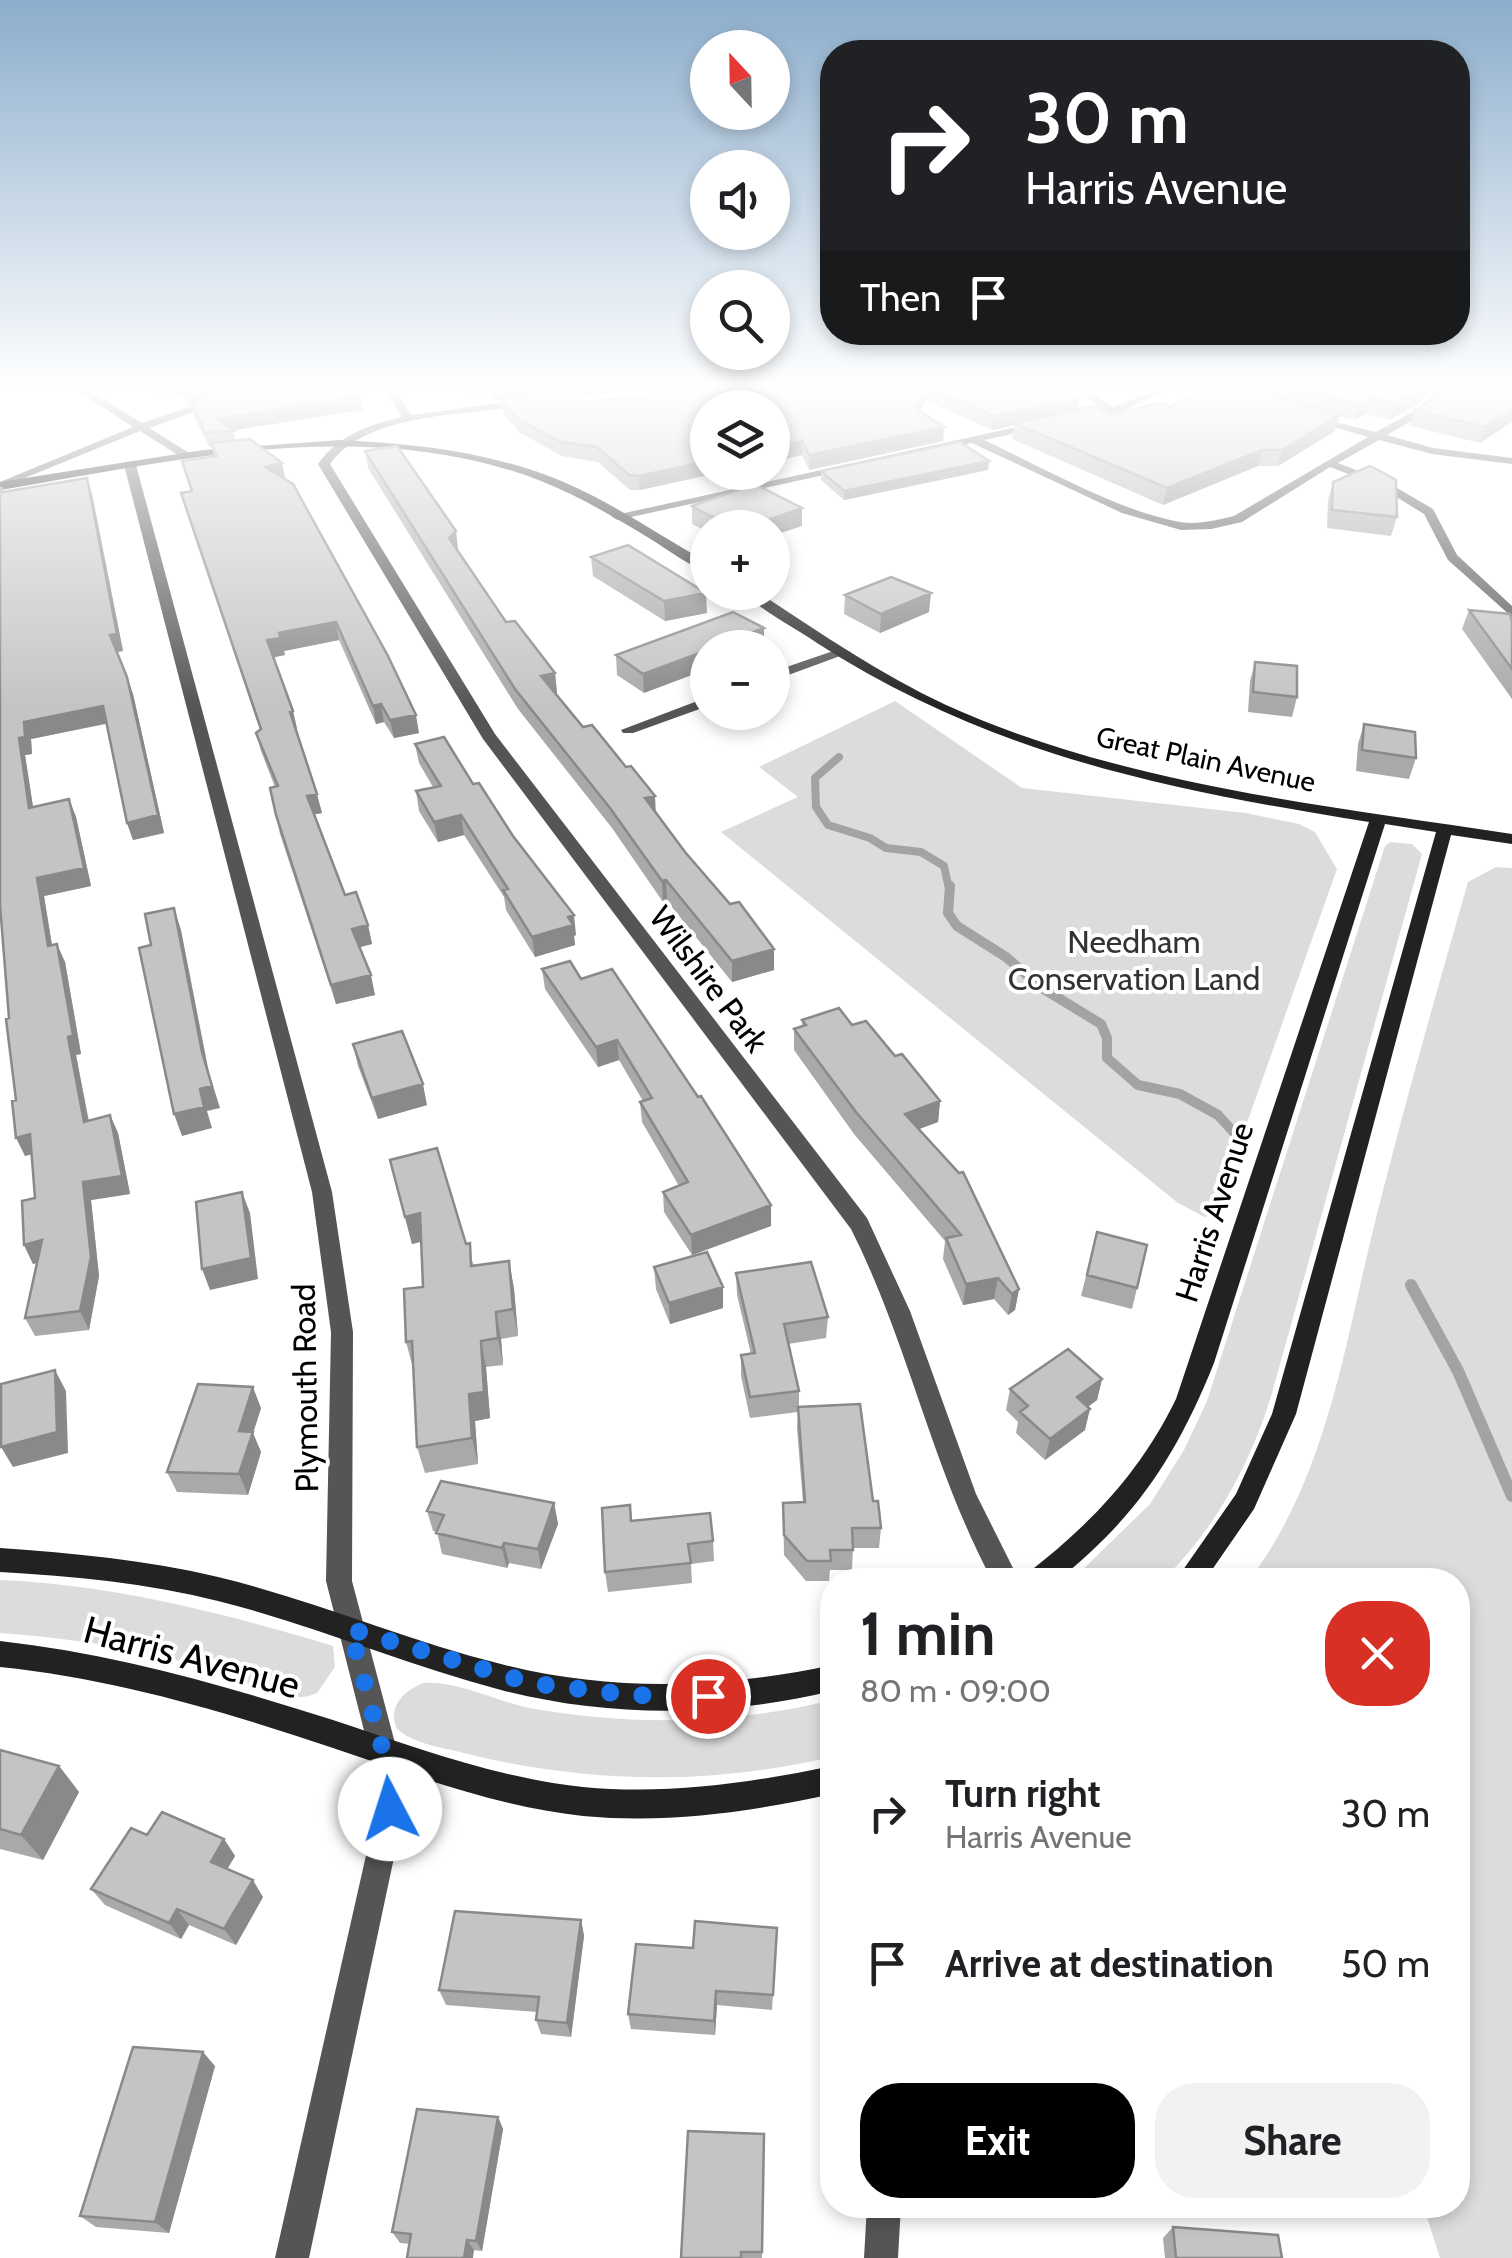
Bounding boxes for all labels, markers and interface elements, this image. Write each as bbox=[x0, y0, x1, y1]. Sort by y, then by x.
north arrow bbox=[690, 30, 790, 130]
map controls bbox=[690, 30, 790, 730]
text: 30 m bbox=[1025, 75, 1189, 161]
icon: right bbox=[860, 80, 990, 210]
button: sound bbox=[690, 150, 790, 250]
text: Harris Avenue bbox=[1025, 161, 1287, 215]
button: search bbox=[690, 270, 790, 370]
icon: arrive bbox=[961, 270, 1016, 325]
text: Then bbox=[860, 274, 941, 321]
button: layers bbox=[690, 390, 790, 490]
button: + bbox=[690, 510, 790, 610]
button: − bbox=[690, 630, 790, 730]
street label: Great Plain Avenue bbox=[1093, 719, 1319, 799]
street label: Wilshire Park bbox=[641, 898, 777, 1060]
park label: Needham Conservation Land bbox=[1008, 922, 1260, 998]
street label: Harris Avenue bbox=[1167, 1117, 1261, 1307]
street label: Plymouth Road bbox=[284, 1283, 326, 1493]
text: 1 min bbox=[860, 1597, 995, 1670]
button: close bbox=[1325, 1601, 1430, 1706]
street label: Harris Avenue bbox=[79, 1606, 305, 1708]
pin bbox=[666, 1654, 751, 1739]
icon: arrive bbox=[681, 1669, 736, 1724]
text: 80 m · 09:00 bbox=[860, 1671, 1051, 1710]
position arrow bbox=[338, 1757, 442, 1861]
text: Turn right bbox=[945, 1770, 1101, 1817]
icon: right bbox=[860, 1786, 915, 1841]
text: 30 m bbox=[1341, 1790, 1430, 1837]
text: Harris Avenue bbox=[945, 1817, 1132, 1856]
icon: arrive bbox=[860, 1936, 915, 1991]
text: Arrive at destination bbox=[945, 1940, 1274, 1987]
text: 50 m bbox=[1341, 1940, 1430, 1987]
button: Exit bbox=[860, 2083, 1135, 2198]
button: Share bbox=[1155, 2083, 1430, 2198]

